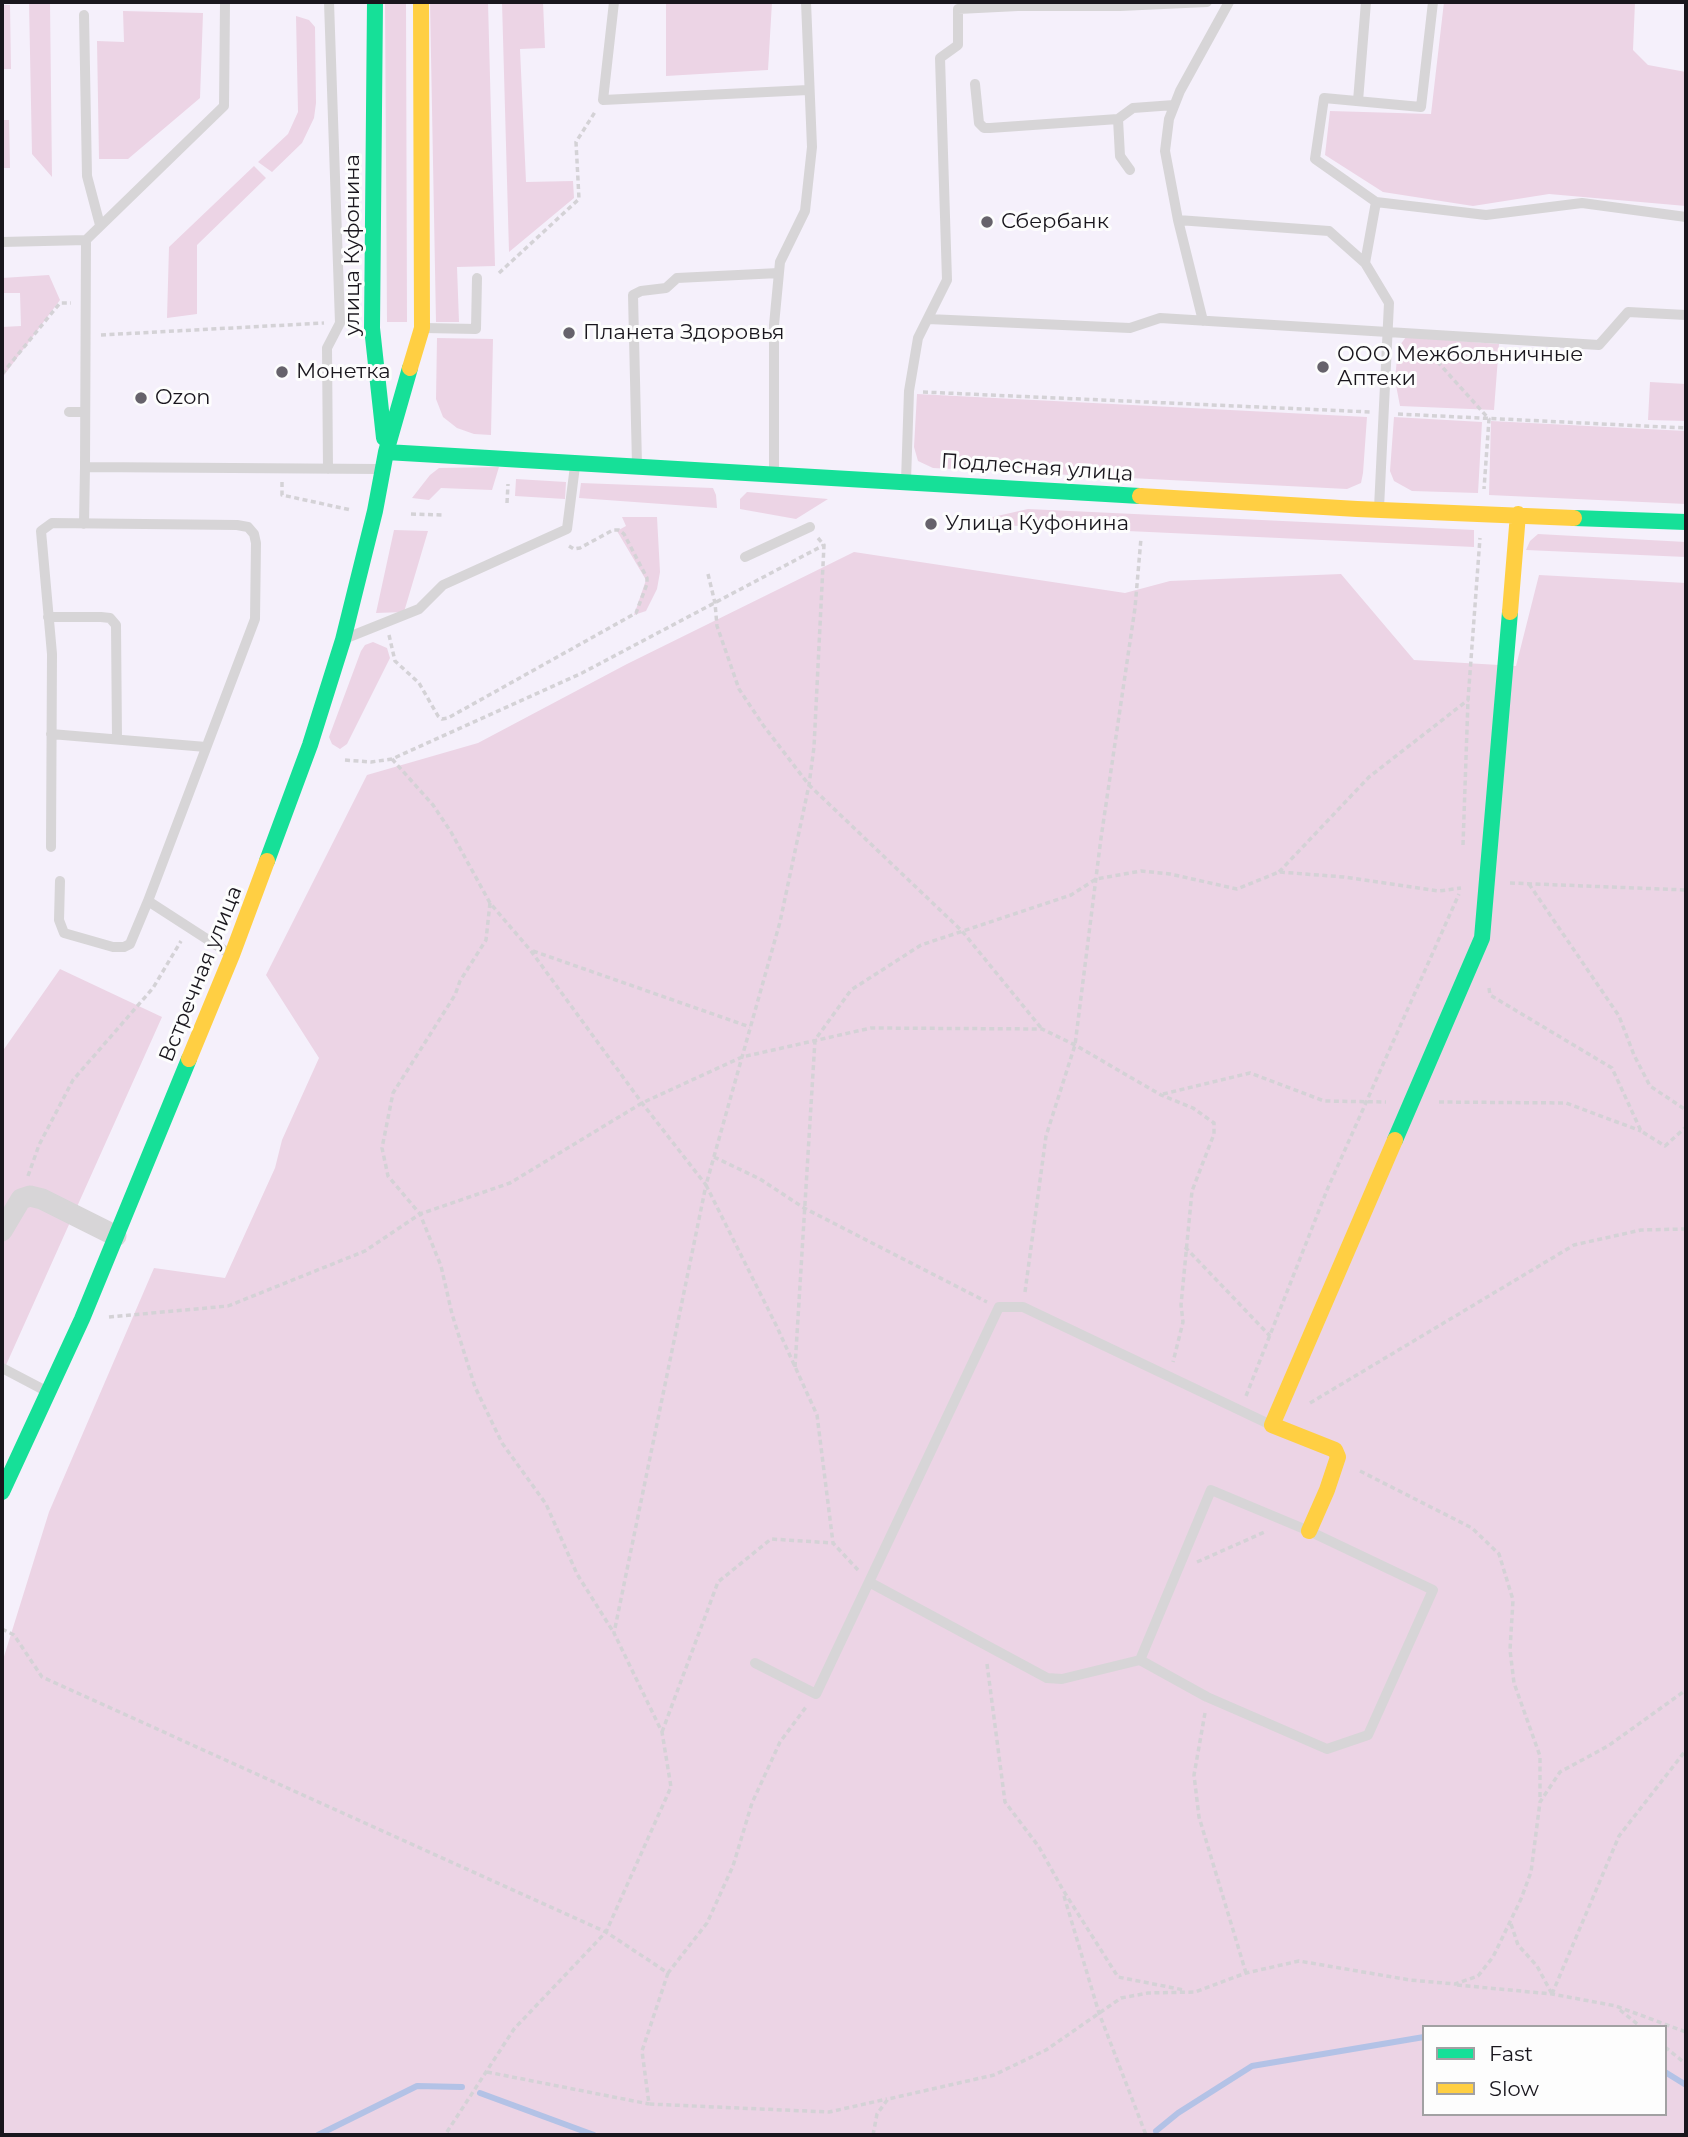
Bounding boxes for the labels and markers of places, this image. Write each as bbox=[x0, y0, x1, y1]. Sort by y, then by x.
place label: Сбербанк bbox=[1001, 209, 1109, 235]
marker: Сбербанк bbox=[979, 214, 995, 230]
place label: Планета Здоровья bbox=[583, 320, 785, 346]
marker: Планета Здоровья bbox=[561, 325, 577, 341]
place label: ООО Межбольничные Аптеки bbox=[1337, 342, 1583, 392]
place label: Монетка bbox=[296, 359, 390, 385]
marker: ООО Межбольничные Аптеки bbox=[1315, 359, 1331, 375]
marker: Монетка bbox=[274, 364, 290, 380]
place label: Ozon bbox=[155, 385, 211, 411]
marker: Ozon bbox=[133, 390, 149, 406]
place label: Улица Куфонина bbox=[945, 511, 1129, 537]
marker: Улица Куфонина bbox=[923, 516, 939, 532]

